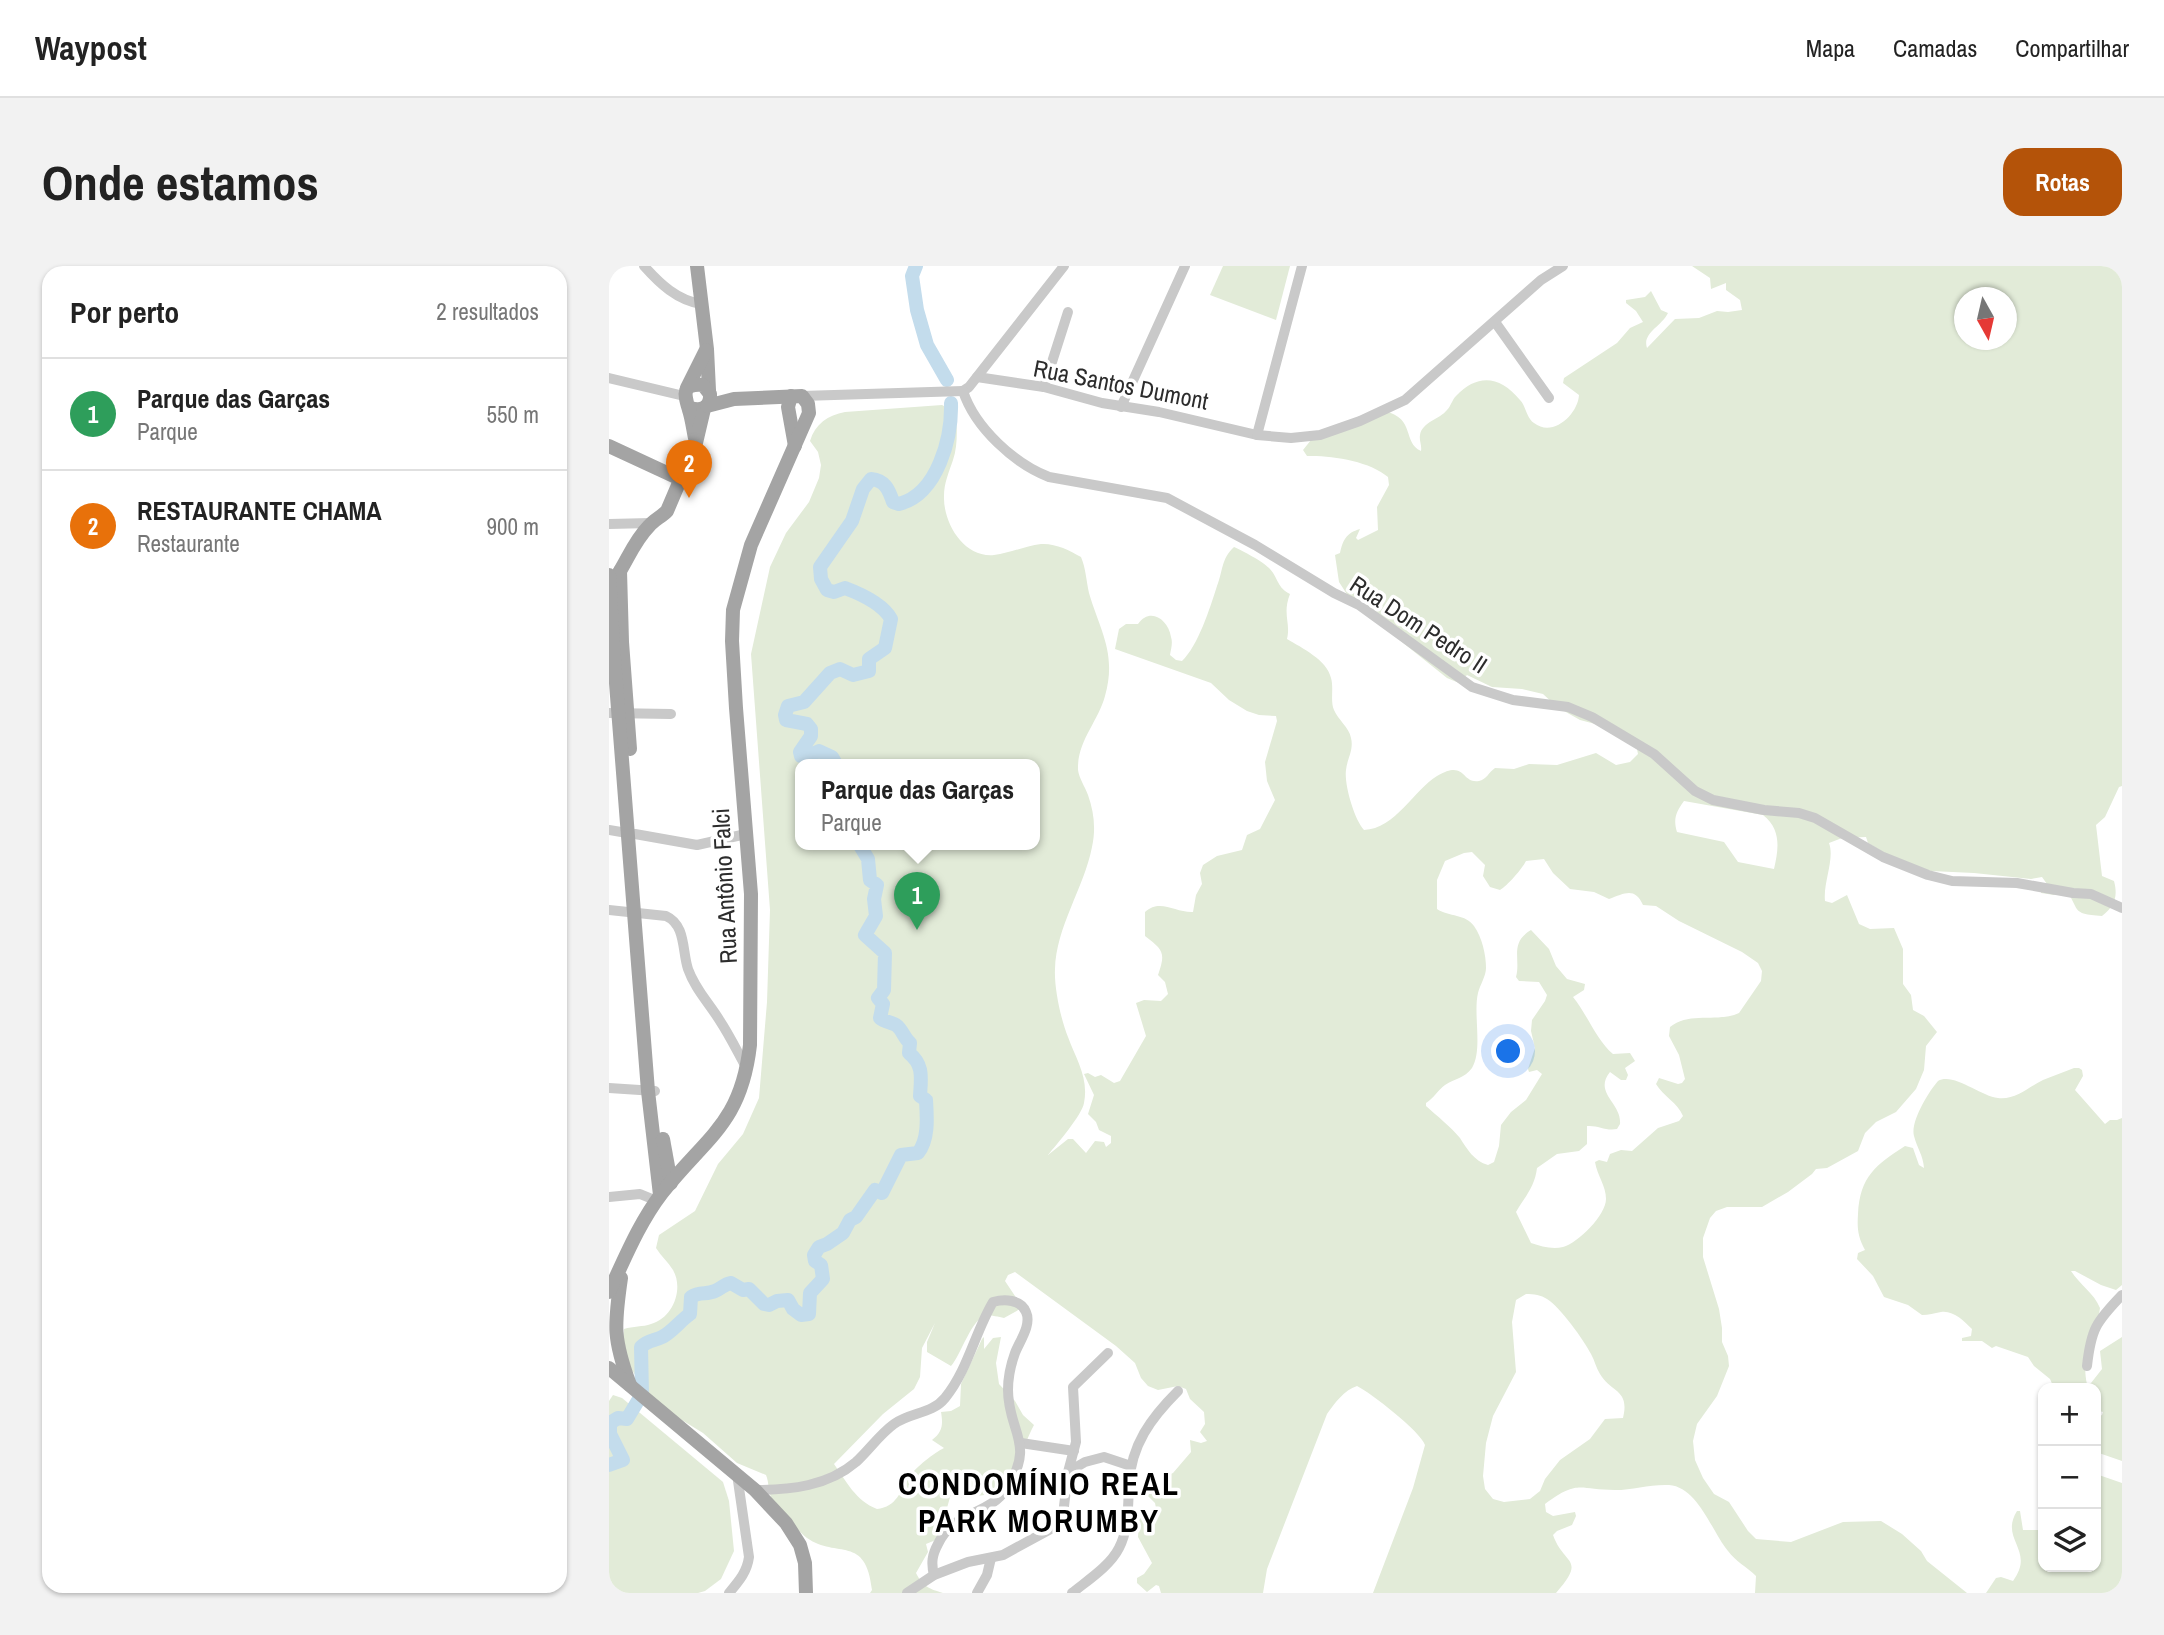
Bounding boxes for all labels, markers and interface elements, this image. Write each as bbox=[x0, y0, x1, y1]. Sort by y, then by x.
text: Waypost bbox=[35, 26, 147, 70]
text: Mapa bbox=[1806, 32, 1855, 64]
text: Camadas bbox=[1893, 32, 1977, 64]
text: Compartilhar bbox=[2015, 32, 2129, 64]
button: Rotas bbox=[2003, 148, 2122, 216]
text: Onde estamos bbox=[42, 149, 319, 215]
north arrow bbox=[1954, 287, 2017, 350]
text: Por perto bbox=[70, 292, 179, 332]
text: 2 resultados bbox=[436, 296, 539, 327]
street label: Rua Santos Dumont bbox=[1031, 351, 1212, 417]
text: Parque das Garças bbox=[137, 381, 330, 416]
text: 1 bbox=[88, 399, 98, 430]
text: 550 m bbox=[487, 399, 539, 430]
text: Parque bbox=[137, 416, 198, 447]
pin: 2 bbox=[666, 440, 712, 498]
text: RESTAURANTE CHAMA bbox=[137, 493, 382, 528]
text: 2 bbox=[88, 511, 98, 542]
text: 900 m bbox=[487, 511, 539, 542]
text: Restaurante bbox=[137, 528, 240, 559]
street label: Rua Dom Pedro II bbox=[1344, 568, 1494, 680]
popup bbox=[795, 759, 1040, 850]
text: Parque das Garças bbox=[821, 772, 1014, 807]
text: Parque bbox=[821, 807, 882, 838]
street label: Rua Antônio Falci bbox=[704, 808, 744, 964]
pin: 1 bbox=[894, 872, 940, 930]
your location bbox=[1491, 1034, 1525, 1068]
map controls bbox=[2038, 1383, 2101, 1572]
button: + bbox=[2038, 1383, 2101, 1446]
button: − bbox=[2038, 1446, 2101, 1509]
district label: CONDOMÍNIO REAL PARK MORUMBY bbox=[898, 1462, 1180, 1542]
button: layers bbox=[2038, 1509, 2101, 1572]

